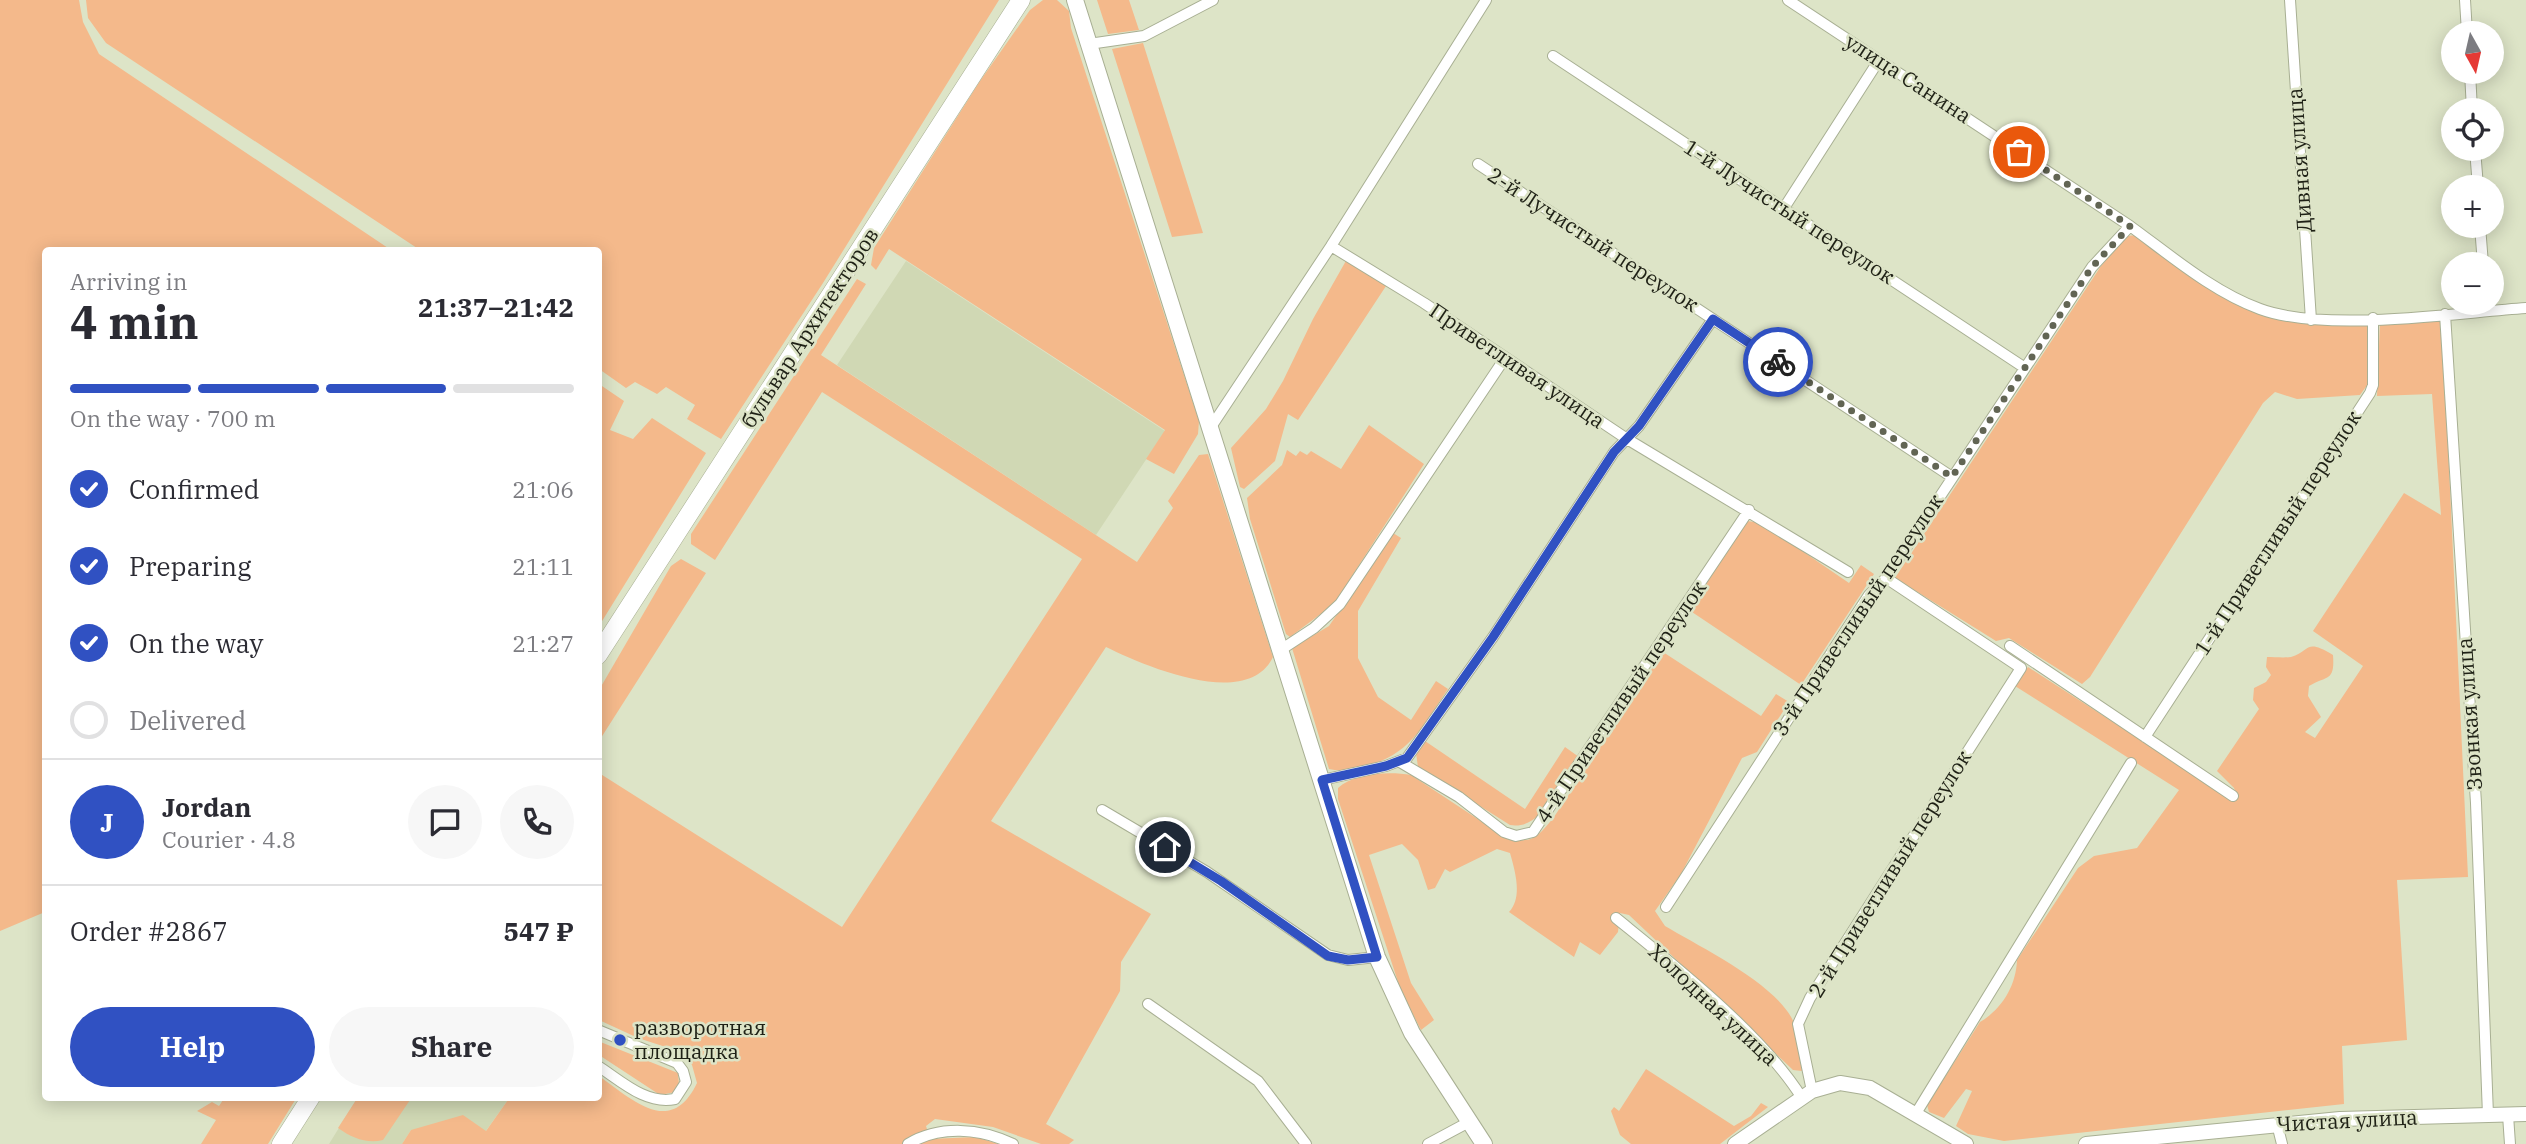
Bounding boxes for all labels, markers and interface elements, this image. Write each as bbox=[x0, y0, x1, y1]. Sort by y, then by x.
north arrow bbox=[2441, 21, 2504, 84]
map controls bbox=[2441, 21, 2504, 315]
street label: улица Санина bbox=[1840, 27, 1977, 129]
street label: Дивная улица bbox=[2280, 87, 2318, 233]
button: locate bbox=[2441, 98, 2504, 161]
pin bbox=[1989, 122, 2049, 182]
street label: 1-й Лучистый переулок bbox=[1679, 132, 1900, 290]
icon: bag bbox=[2000, 133, 2038, 171]
street label: 2-й Лучистый переулок bbox=[1483, 160, 1704, 318]
button: + bbox=[2441, 175, 2504, 238]
street label: бульвар Архитекторов bbox=[734, 222, 884, 433]
button: − bbox=[2441, 252, 2504, 315]
text: Arriving in bbox=[70, 266, 187, 296]
text: 21:37–21:42 bbox=[418, 290, 574, 324]
text: 4 min bbox=[70, 292, 199, 352]
street label: Приветливая улица bbox=[1424, 296, 1611, 434]
courier bbox=[1743, 327, 1813, 397]
icon: bike bbox=[1759, 343, 1797, 381]
text: On the way · 700 m bbox=[70, 403, 276, 433]
street label: 1-й Приветливый переулок bbox=[2187, 405, 2367, 660]
icon: check bbox=[70, 470, 108, 508]
text: Confirmed bbox=[129, 472, 260, 506]
text: 21:06 bbox=[512, 474, 574, 504]
street label: 3-й Приветливый переулок bbox=[1765, 488, 1949, 741]
icon: check bbox=[70, 547, 108, 585]
text: Preparing bbox=[129, 549, 251, 583]
text: 21:11 bbox=[512, 551, 574, 581]
street label: 4-й Приветливый переулок bbox=[1528, 575, 1712, 828]
icon: check bbox=[70, 624, 108, 662]
text: On the way bbox=[129, 626, 263, 660]
text: 21:27 bbox=[512, 628, 574, 658]
street label: Звонкая улица bbox=[2450, 637, 2488, 791]
text: Delivered bbox=[129, 703, 246, 737]
street label: 2-й Приветливый переулок bbox=[1801, 744, 1977, 1002]
button: chat bbox=[408, 785, 482, 859]
button: phone bbox=[500, 785, 574, 859]
text: Jordan bbox=[162, 790, 252, 824]
text: J bbox=[100, 805, 114, 839]
pin bbox=[1135, 817, 1195, 877]
text: Courier · 4.8 bbox=[162, 824, 296, 854]
icon: home bbox=[1146, 828, 1184, 866]
text: Order #2867 bbox=[70, 914, 228, 948]
text: 547 ₽ bbox=[503, 914, 574, 948]
street label: Холодная улица bbox=[1643, 937, 1784, 1071]
button: Help bbox=[70, 1007, 315, 1087]
button: Share bbox=[329, 1007, 574, 1087]
place label: разворотная площадка bbox=[634, 1013, 766, 1065]
marker: разворотная площадка bbox=[612, 1032, 628, 1048]
street label: Чистая улица bbox=[2276, 1102, 2418, 1138]

